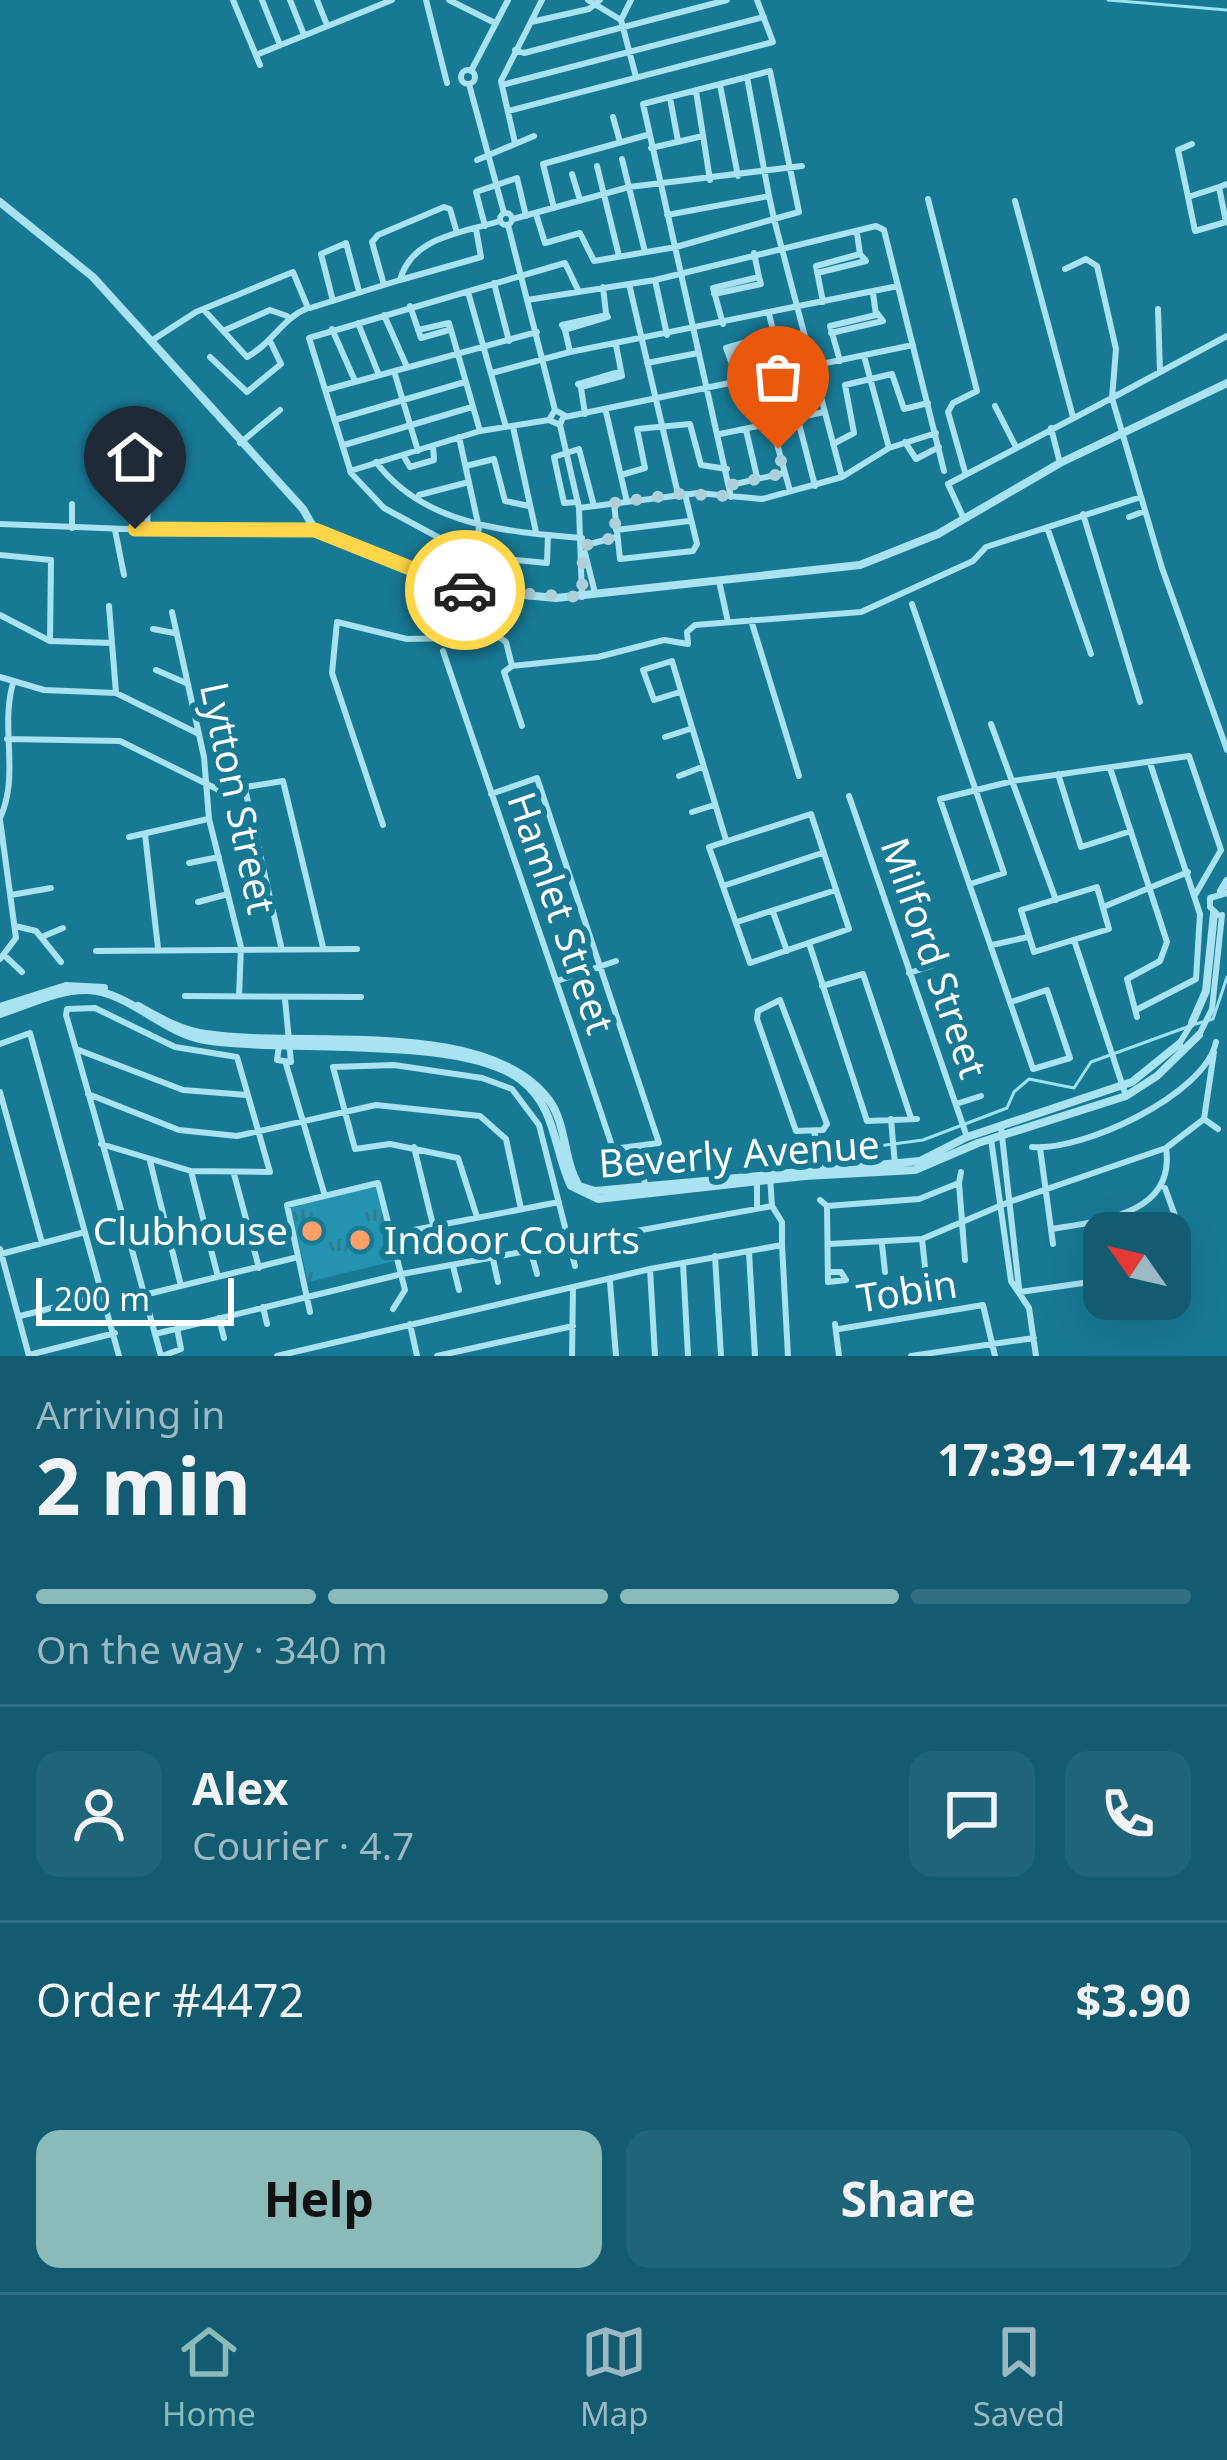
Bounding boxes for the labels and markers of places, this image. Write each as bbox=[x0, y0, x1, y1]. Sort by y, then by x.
pin bbox=[727, 326, 829, 449]
pin bbox=[84, 406, 186, 529]
place label: Clubhouse bbox=[93, 1203, 288, 1256]
place label: Indoor Courts bbox=[384, 1212, 640, 1265]
marker: Clubhouse bbox=[299, 1218, 325, 1244]
marker: Indoor Courts bbox=[347, 1227, 373, 1253]

